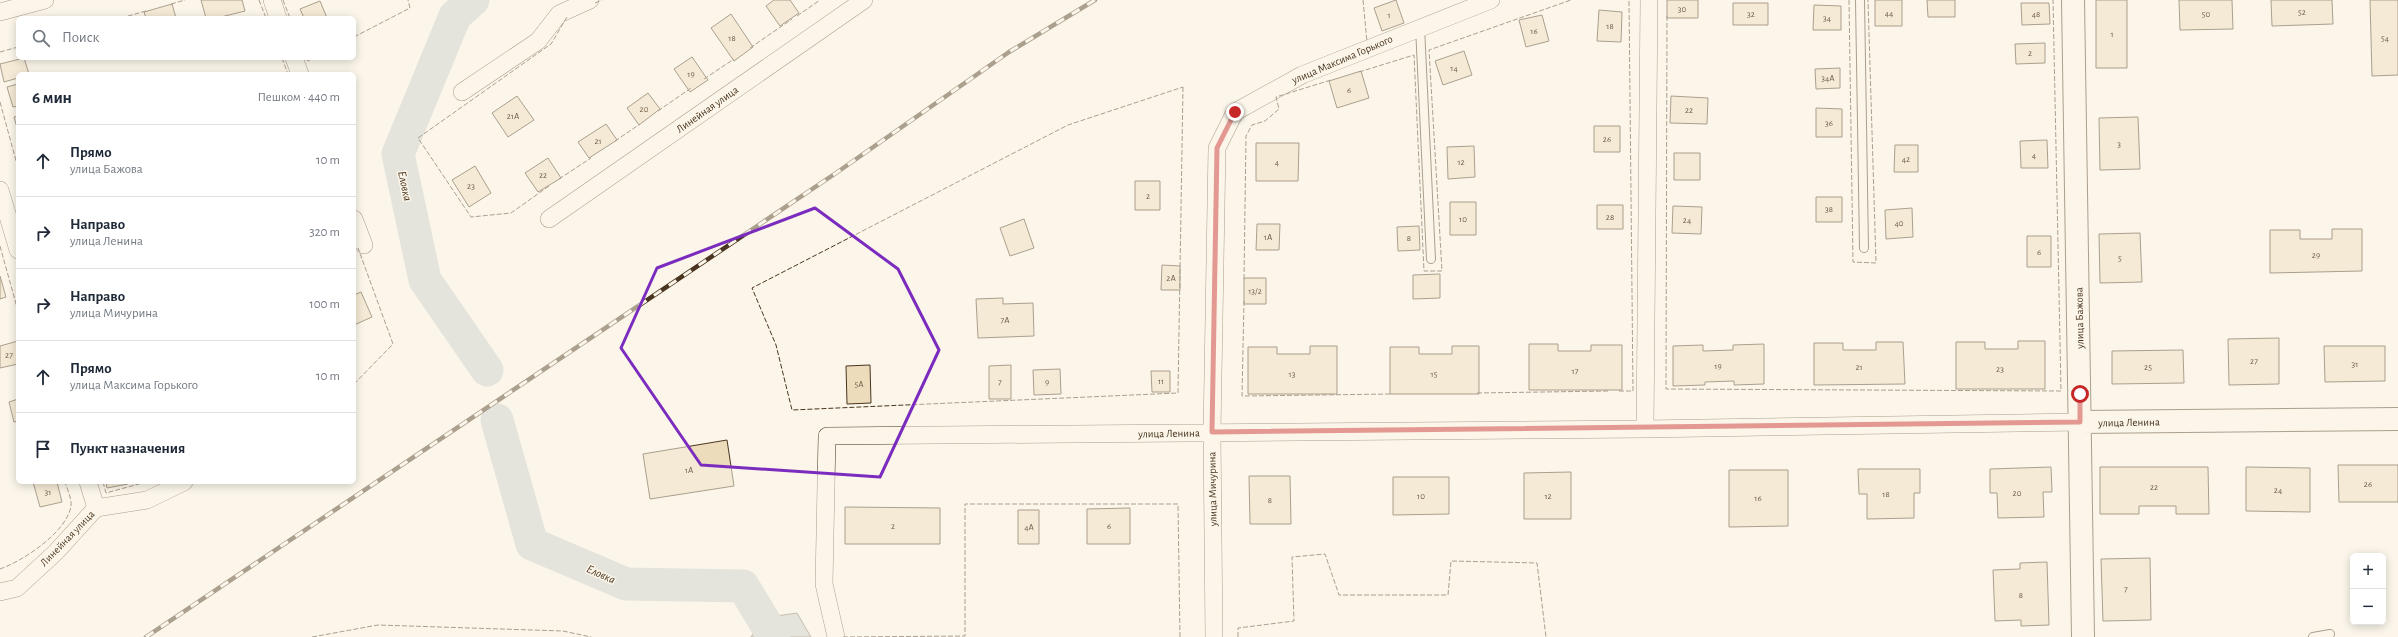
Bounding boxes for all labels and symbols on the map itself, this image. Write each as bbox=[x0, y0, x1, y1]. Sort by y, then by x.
house number: 30 bbox=[1678, 5, 1686, 14]
house number: 52 bbox=[2298, 8, 2306, 17]
house number: 44 bbox=[1885, 9, 1894, 18]
house number: 32 bbox=[1747, 10, 1755, 19]
house number: 48 bbox=[2032, 10, 2040, 19]
house number: 50 bbox=[2202, 10, 2211, 19]
house number: 1 bbox=[1387, 11, 1391, 20]
house number: 34 bbox=[1823, 14, 1832, 23]
house number: 18 bbox=[1606, 22, 1614, 31]
house number: 16 bbox=[1530, 27, 1538, 36]
house number: 1 bbox=[2110, 30, 2114, 39]
street label: улица Максима Горького bbox=[1289, 33, 1394, 86]
house number: 18 bbox=[728, 34, 736, 43]
house number: 54 bbox=[2381, 34, 2390, 43]
house number: 2 bbox=[2028, 49, 2032, 58]
house number: 14 bbox=[1450, 64, 1458, 73]
house number: 19 bbox=[687, 70, 695, 79]
house number: 34А bbox=[1821, 74, 1835, 83]
street label: Линейная улица bbox=[674, 84, 740, 135]
house number: 6 bbox=[1347, 86, 1351, 95]
route end bbox=[1226, 103, 1244, 121]
house number: 20 bbox=[640, 105, 649, 114]
house number: 22 bbox=[1685, 106, 1693, 115]
house number: 21А bbox=[507, 112, 520, 121]
house number: 36 bbox=[1825, 119, 1833, 128]
house number: 26 bbox=[1603, 135, 1611, 144]
house number: 21 bbox=[594, 137, 602, 146]
house number: 3 bbox=[2117, 140, 2121, 149]
house number: 4 bbox=[2032, 151, 2037, 160]
house number: 42 bbox=[1902, 155, 1910, 164]
house number: 4 bbox=[1275, 158, 1280, 167]
house number: 12 bbox=[1457, 158, 1465, 167]
water label: Еловка bbox=[396, 170, 414, 202]
house number: 22 bbox=[539, 171, 547, 180]
house number: 23 bbox=[467, 182, 475, 191]
house number: 2 bbox=[1146, 192, 1150, 201]
house number: 38 bbox=[1825, 205, 1833, 214]
house number: 28 bbox=[1606, 213, 1614, 222]
house number: 10 bbox=[1459, 215, 1467, 224]
house number: 24 bbox=[1683, 216, 1692, 225]
house number: 40 bbox=[1894, 219, 1904, 228]
house number: 1А bbox=[1264, 233, 1273, 242]
house number: 8 bbox=[1407, 234, 1411, 243]
house number: 6 bbox=[2037, 248, 2041, 257]
house number: 29 bbox=[2312, 251, 2320, 260]
house number: 5 bbox=[2118, 254, 2122, 263]
house number: 2А bbox=[1166, 274, 1176, 283]
house number: 13/2 bbox=[1248, 287, 1262, 296]
street label: улица Бажова bbox=[2073, 287, 2086, 350]
house number: 7А bbox=[1000, 316, 1010, 325]
house number: 27 bbox=[5, 351, 13, 360]
house number: 27 bbox=[2250, 357, 2258, 366]
house number: 31 bbox=[2352, 360, 2358, 369]
house number: 19 bbox=[1714, 362, 1722, 371]
house number: 21 bbox=[1855, 363, 1863, 372]
house number: 25 bbox=[2144, 363, 2152, 372]
house number: 23 bbox=[1996, 365, 2004, 374]
house number: 17 bbox=[1572, 367, 1579, 376]
house number: 13 bbox=[1289, 370, 1296, 379]
house number: 15 bbox=[1431, 370, 1438, 379]
house number: 11 bbox=[1158, 377, 1164, 386]
house number: 7 bbox=[998, 378, 1002, 387]
house number: 9 bbox=[1045, 378, 1049, 387]
house number: 5А bbox=[854, 380, 864, 389]
route start bbox=[2071, 385, 2089, 403]
street label: улица Ленина bbox=[2097, 416, 2160, 429]
street label: улица Ленина bbox=[1137, 427, 1200, 440]
street label: улица Мичурина bbox=[1206, 452, 1219, 527]
house number: 1А bbox=[685, 466, 694, 475]
house number: 26 bbox=[2364, 480, 2372, 489]
house number: 22 bbox=[2150, 483, 2158, 492]
house number: 24 bbox=[2274, 486, 2283, 495]
house number: 31 bbox=[45, 488, 51, 497]
house number: 20 bbox=[2013, 489, 2022, 498]
house number: 18 bbox=[1882, 490, 1890, 499]
house number: 10 bbox=[1417, 492, 1425, 501]
house number: 12 bbox=[1544, 492, 1552, 501]
house number: 16 bbox=[1754, 494, 1762, 503]
house number: 8 bbox=[1268, 496, 1272, 505]
street label: Линейная улица bbox=[38, 508, 97, 568]
house number: 2 bbox=[891, 522, 895, 531]
house number: 6 bbox=[1107, 522, 1111, 531]
house number: 4А bbox=[1024, 523, 1035, 532]
water label: Еловка bbox=[585, 562, 617, 586]
house number: 7 bbox=[2124, 585, 2128, 594]
house number: 8 bbox=[2019, 591, 2023, 600]

